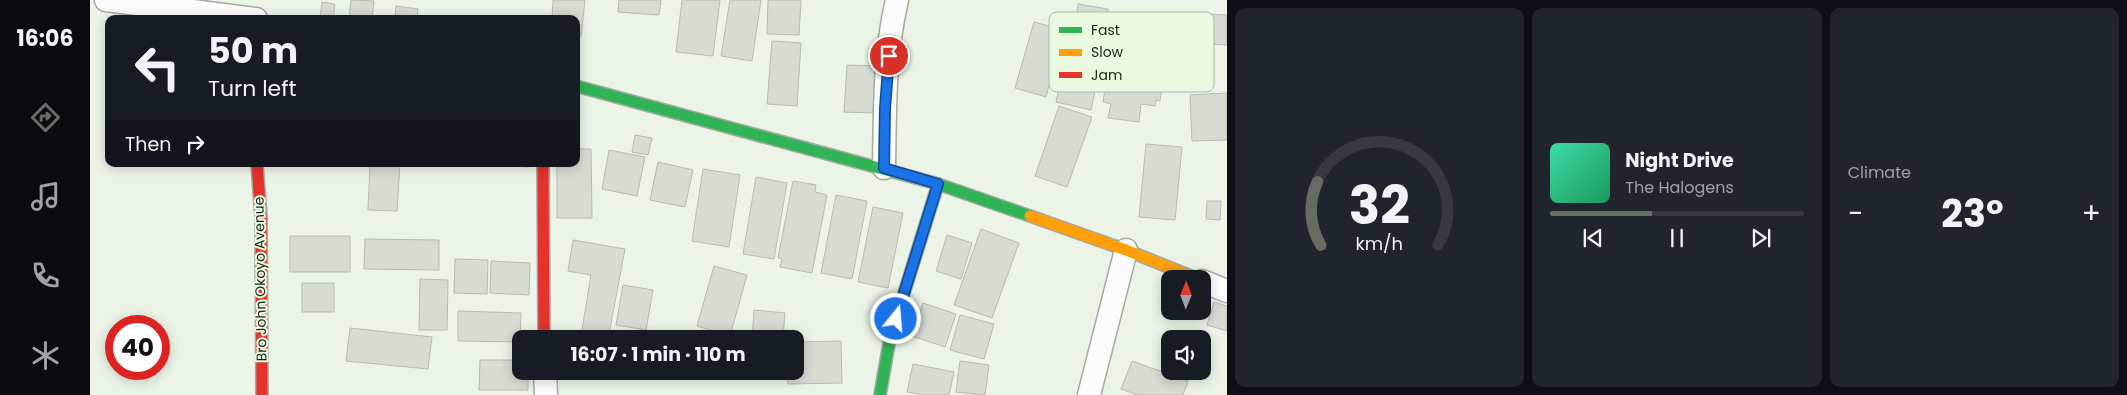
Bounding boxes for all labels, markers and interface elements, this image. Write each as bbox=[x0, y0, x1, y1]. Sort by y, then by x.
legend bbox=[1049, 12, 1214, 92]
text: Fast bbox=[1091, 20, 1120, 40]
text: 16:06 bbox=[17, 23, 73, 54]
text: 50 m bbox=[208, 26, 298, 75]
icon: left bbox=[125, 35, 190, 100]
pin bbox=[868, 35, 910, 77]
icon: arrive bbox=[875, 42, 903, 70]
text: Slow bbox=[1091, 42, 1124, 62]
text: Jam bbox=[1091, 65, 1122, 85]
text: Turn left bbox=[208, 73, 296, 104]
icon: directions bbox=[28, 100, 63, 135]
icon: right bbox=[181, 130, 209, 158]
text: Then bbox=[125, 131, 171, 158]
text: Night Drive bbox=[1625, 147, 1734, 174]
text: Climate bbox=[1848, 161, 1911, 184]
text: 32 bbox=[1349, 169, 1410, 242]
text: The Halogens bbox=[1625, 176, 1734, 199]
icon: music bbox=[28, 179, 63, 214]
text: 23° bbox=[1941, 187, 2004, 240]
text: − bbox=[1848, 194, 1863, 233]
text: + bbox=[2082, 194, 2101, 233]
street label: Bro John Okoyo Avenue bbox=[249, 196, 271, 362]
icon: previous bbox=[1579, 224, 1607, 252]
icon: pause bbox=[1663, 224, 1691, 252]
icon: next bbox=[1747, 224, 1775, 252]
text: km/h bbox=[1356, 231, 1403, 256]
icon: phone bbox=[28, 258, 63, 293]
north arrow bbox=[1161, 270, 1211, 320]
map controls bbox=[1161, 270, 1211, 380]
position arrow bbox=[869, 292, 921, 344]
speed limit sign: 40 bbox=[105, 315, 170, 380]
button: sound bbox=[1161, 330, 1211, 380]
icon: climate bbox=[28, 338, 63, 373]
text: 16:07 · 1 min · 110 m bbox=[570, 341, 746, 368]

